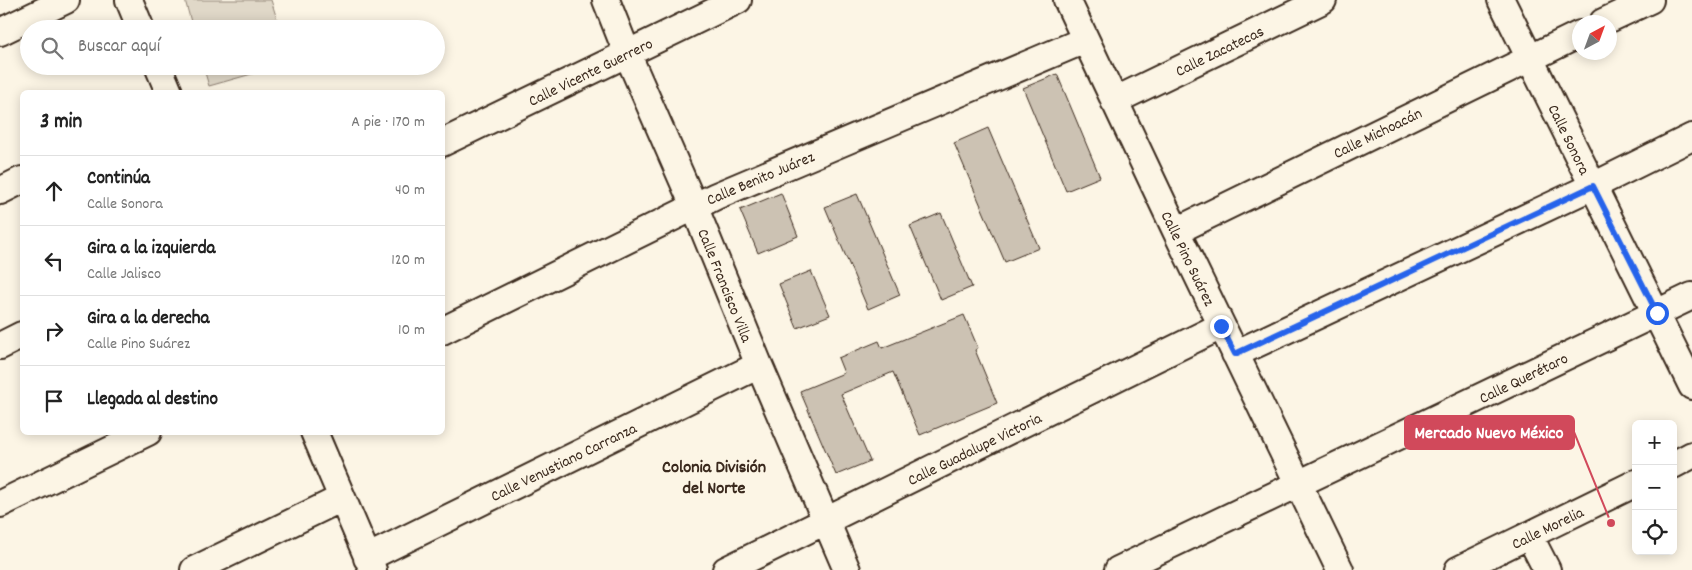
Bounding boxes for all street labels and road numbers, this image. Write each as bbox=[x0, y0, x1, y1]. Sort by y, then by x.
street label: Calle Zacatecas bbox=[1172, 21, 1268, 84]
street label: Calle Vicente Guerrero bbox=[525, 33, 657, 113]
street label: Calle Sonora bbox=[1541, 101, 1595, 180]
street label: Calle Michoacán bbox=[1330, 103, 1426, 166]
street label: Calle Benito Juárez bbox=[703, 146, 818, 212]
street label: Calle Pino Suárez bbox=[1154, 208, 1220, 310]
street label: Calle Francisco Villa bbox=[690, 226, 757, 347]
street label: Calle Querétaro bbox=[1476, 348, 1572, 411]
street label: Calle Guadalupe Victoria bbox=[904, 408, 1046, 493]
street label: Calle Venustiano Carranza bbox=[487, 418, 641, 509]
street label: Calle Morelia bbox=[1508, 502, 1588, 557]

